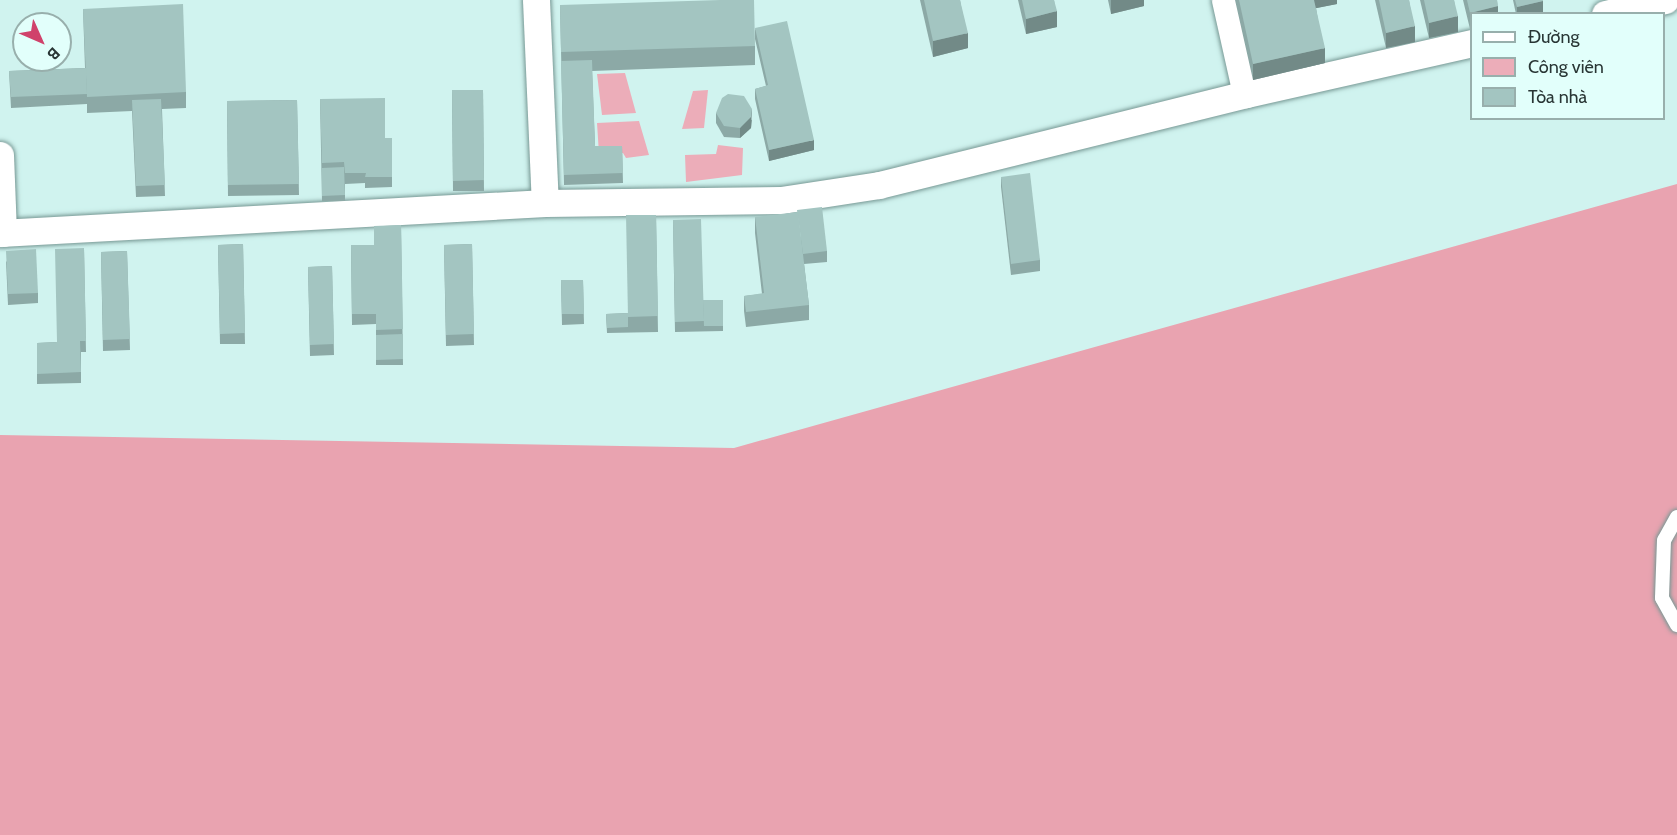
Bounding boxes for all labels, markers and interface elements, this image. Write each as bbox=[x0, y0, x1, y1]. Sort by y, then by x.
north arrow bbox=[12, 12, 72, 72]
legend bbox=[1470, 12, 1665, 120]
text: Đường bbox=[1528, 26, 1579, 48]
text: B bbox=[43, 43, 64, 64]
text: Công viên bbox=[1528, 56, 1604, 78]
text: Tòa nhà bbox=[1528, 86, 1587, 108]

